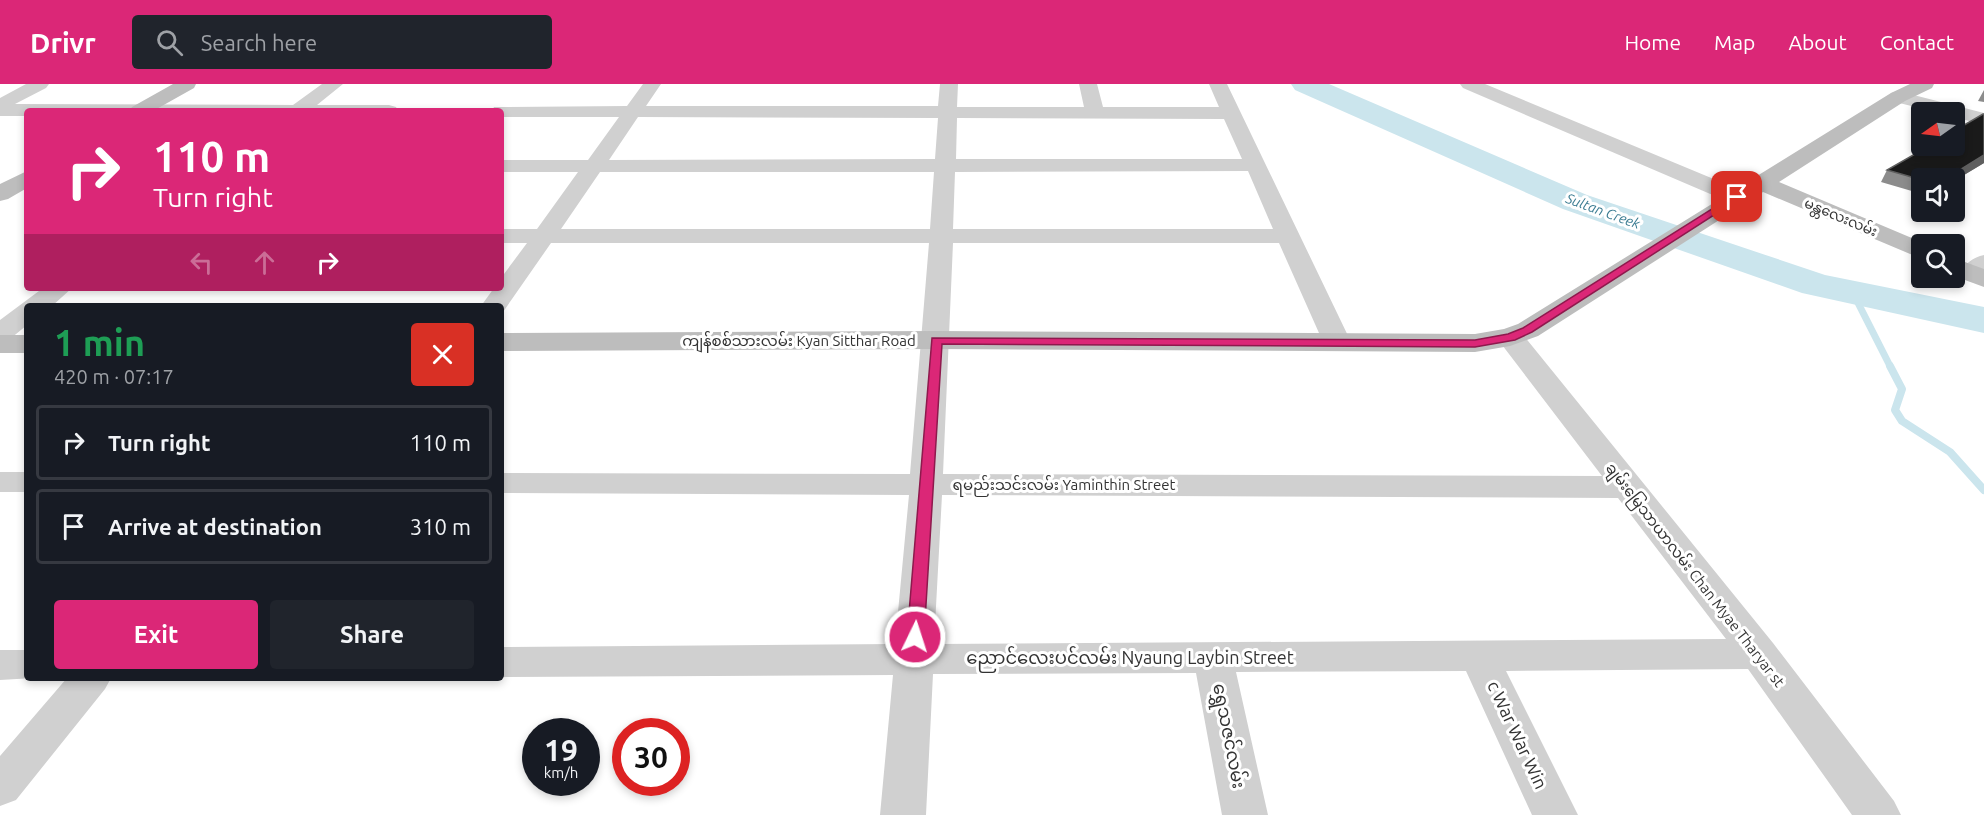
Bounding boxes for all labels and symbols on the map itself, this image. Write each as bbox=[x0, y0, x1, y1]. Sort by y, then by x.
north arrow bbox=[1911, 102, 1965, 156]
pin bbox=[1711, 171, 1762, 222]
water label: Sultan Creek bbox=[1563, 190, 1643, 232]
street label: မန္တလေးလမ်း bbox=[1801, 193, 1881, 243]
street label: ကျန်စစ်သားလမ်း Kyan Sitthar Road bbox=[682, 331, 916, 353]
street label: ချမ်းမြေသာယာလမ်း Chan Myae Tharyar st bbox=[1600, 459, 1789, 693]
street label: ရမည်းသင်းလမ်း Yaminthin Street bbox=[953, 475, 1176, 497]
position arrow bbox=[883, 605, 947, 669]
street label: ညောင်လေးပင်လမ်း Nyaung Laybin Street bbox=[966, 645, 1294, 673]
street label: c War War Win bbox=[1484, 677, 1552, 792]
street label: ရွှေသဇင်လမ်း bbox=[1204, 681, 1252, 791]
speed limit sign: 30 bbox=[612, 718, 690, 796]

